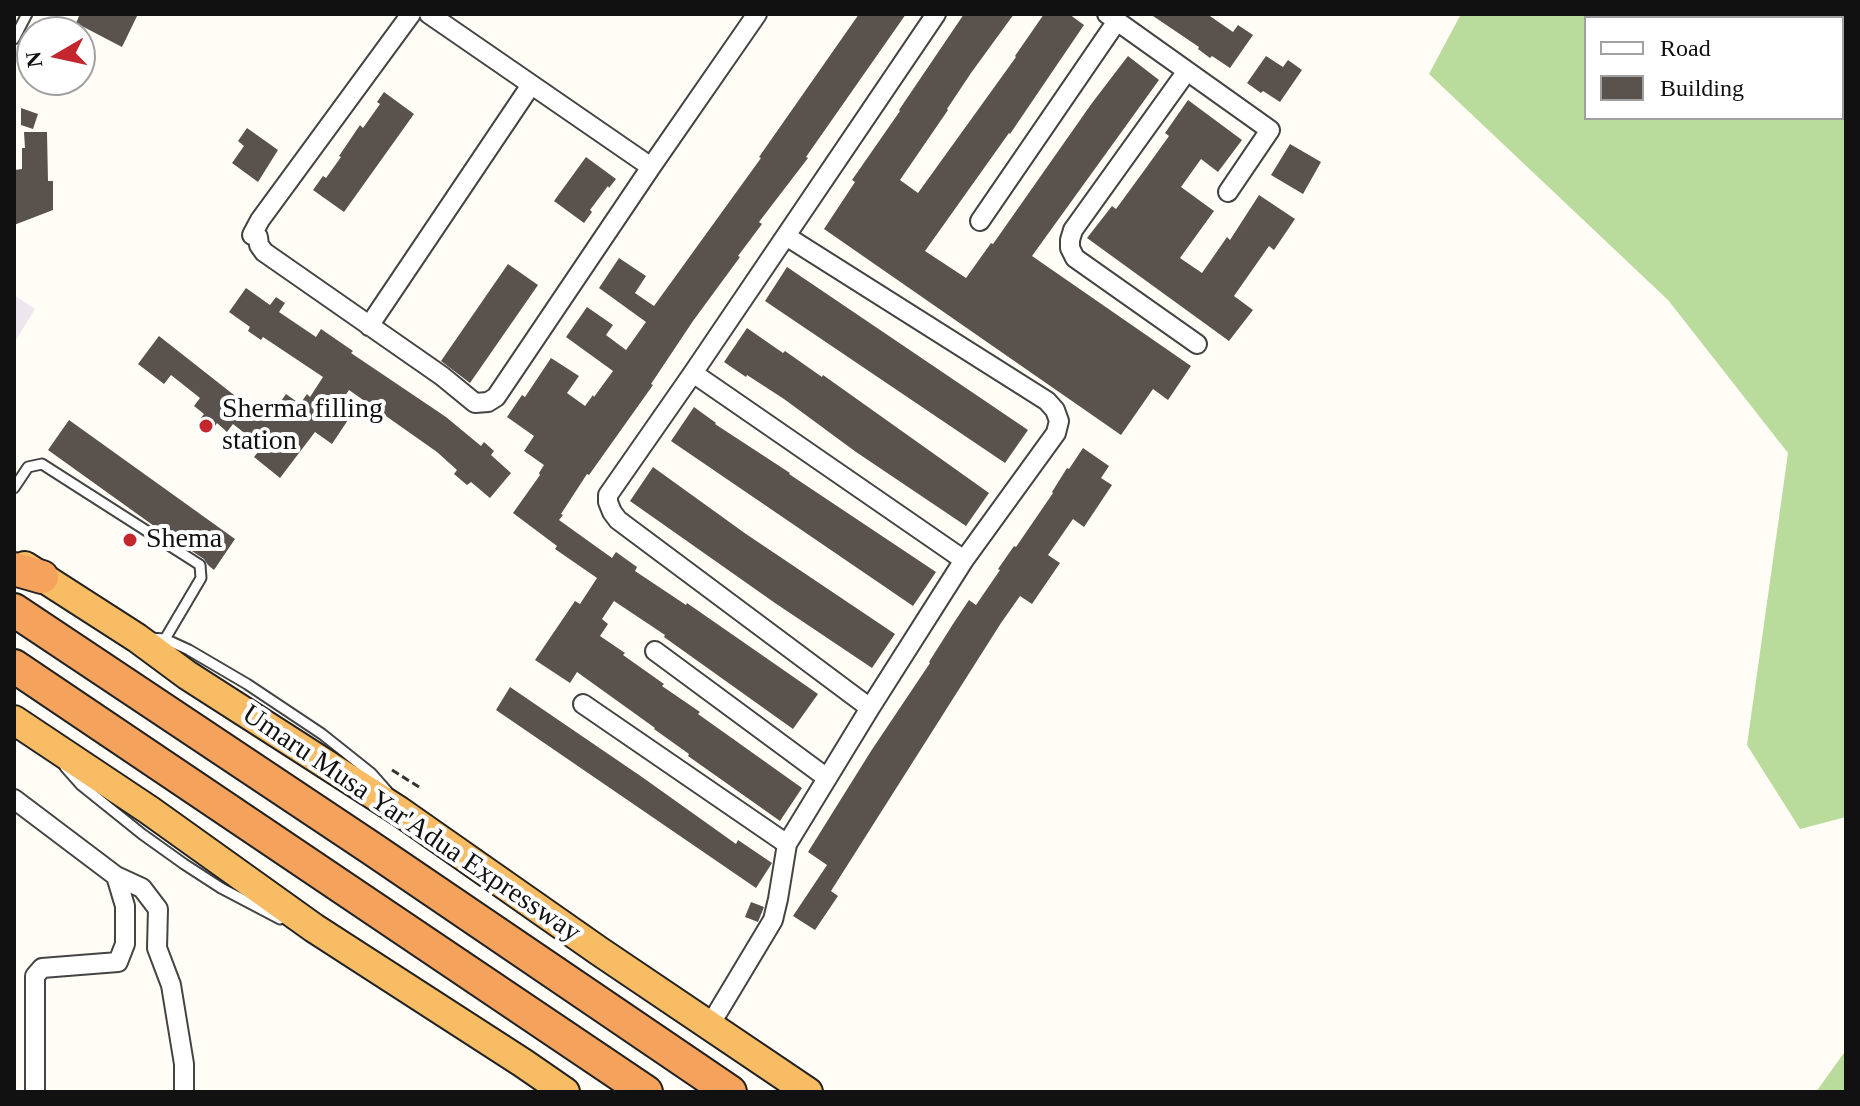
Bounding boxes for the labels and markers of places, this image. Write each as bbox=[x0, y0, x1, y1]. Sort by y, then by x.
place label: Sherma filling station bbox=[222, 393, 383, 459]
marker: Sherma filling station bbox=[197, 417, 215, 435]
place label: Shema bbox=[146, 523, 222, 557]
marker: Shema bbox=[121, 531, 139, 549]

